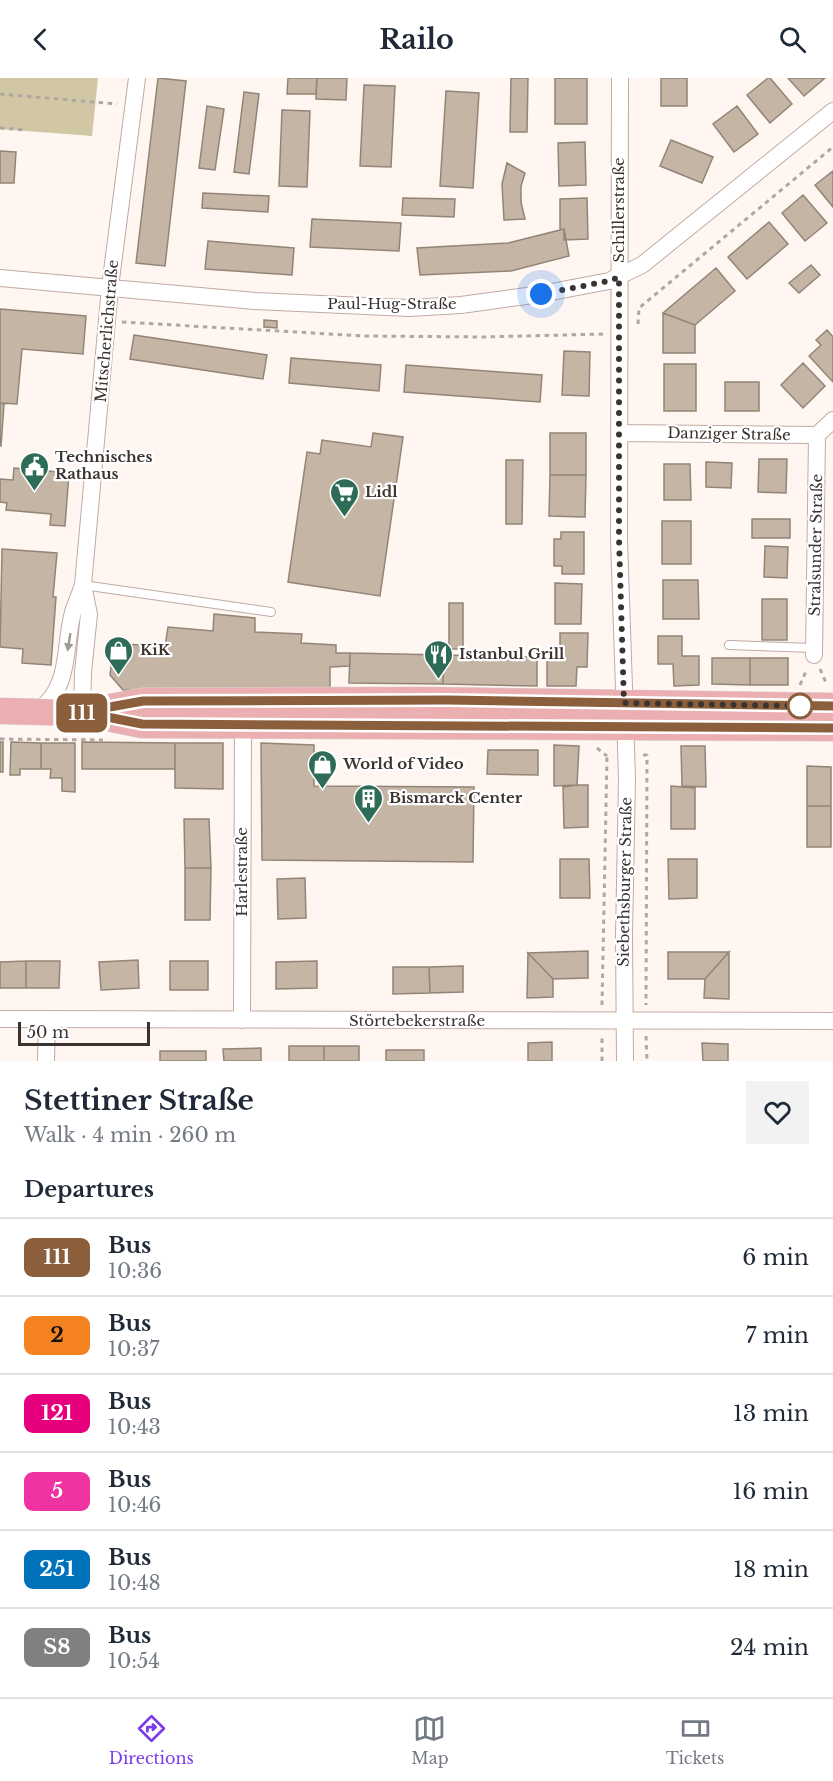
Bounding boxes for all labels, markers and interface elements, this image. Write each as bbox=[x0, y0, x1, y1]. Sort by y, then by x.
icon: back bbox=[24, 23, 57, 56]
text: Railo bbox=[379, 23, 454, 56]
icon: search bbox=[776, 23, 809, 56]
street label: Schillerstraße bbox=[609, 157, 628, 263]
street label: Mitscherlichstraße bbox=[91, 259, 122, 403]
your location bbox=[526, 279, 556, 309]
street label: Paul-Hug-Straße bbox=[327, 294, 457, 313]
street label: Danziger Straße bbox=[667, 423, 791, 444]
place label: Technisches Rathaus bbox=[55, 447, 152, 483]
public building icon: Technisches Rathaus bbox=[18, 450, 50, 492]
street label: Stralsunder Straße bbox=[805, 474, 826, 616]
supermarket icon: Lidl bbox=[328, 476, 360, 518]
place label: Lidl bbox=[365, 482, 398, 501]
one-way arrow bbox=[64, 632, 73, 651]
shop icon: KiK bbox=[103, 634, 135, 676]
restaurant icon: Istanbul Grill bbox=[422, 638, 454, 680]
place label: KiK bbox=[140, 640, 171, 659]
place label: Istanbul Grill bbox=[459, 644, 565, 663]
unlabelled marker bbox=[787, 693, 813, 719]
line badge: 111 bbox=[48, 694, 116, 732]
text: 111 bbox=[68, 700, 96, 726]
shop icon: World of Video bbox=[306, 748, 338, 790]
place label: World of Video bbox=[342, 754, 464, 773]
building icon: Bismarck Center bbox=[352, 782, 384, 824]
place label: Bismarck Center bbox=[389, 788, 523, 807]
street label: Siebethsburger Straße bbox=[614, 797, 635, 967]
street label: Harlestraße bbox=[232, 827, 251, 917]
street label: Störtebekerstraße bbox=[349, 1011, 485, 1030]
scale bar bbox=[18, 1019, 150, 1046]
text: 50 m bbox=[27, 1022, 69, 1042]
button: heart bbox=[746, 1081, 809, 1144]
text: Stettiner Straße bbox=[24, 1083, 254, 1118]
text: Walk · 4 min · 260 m bbox=[24, 1123, 236, 1147]
text: Departures bbox=[24, 1176, 154, 1203]
text: Bus bbox=[108, 1232, 151, 1259]
text: 111 bbox=[43, 1244, 71, 1270]
text: 6 min bbox=[742, 1244, 809, 1271]
text: 10:36 bbox=[108, 1259, 162, 1283]
text: Bus bbox=[108, 1310, 151, 1337]
text: 2 bbox=[50, 1322, 64, 1348]
text: 7 min bbox=[745, 1322, 809, 1349]
text: 10:37 bbox=[108, 1337, 159, 1361]
text: Bus bbox=[108, 1388, 151, 1415]
text: 121 bbox=[41, 1400, 73, 1426]
text: 13 min bbox=[733, 1400, 809, 1427]
text: 10:43 bbox=[108, 1415, 161, 1439]
text: Bus bbox=[108, 1466, 151, 1493]
text: 5 bbox=[51, 1478, 63, 1504]
text: 16 min bbox=[732, 1478, 809, 1505]
text: 10:46 bbox=[108, 1493, 161, 1517]
text: Bus bbox=[108, 1544, 151, 1571]
text: 251 bbox=[39, 1556, 75, 1582]
text: 18 min bbox=[733, 1556, 809, 1583]
text: 10:48 bbox=[108, 1571, 161, 1595]
text: Bus bbox=[108, 1622, 151, 1649]
text: S8 bbox=[43, 1634, 71, 1660]
text: 24 min bbox=[730, 1634, 809, 1661]
text: 10:54 bbox=[108, 1649, 160, 1673]
tab: Directions bbox=[109, 1712, 194, 1768]
tab: Map bbox=[411, 1712, 449, 1768]
tab: Tickets bbox=[666, 1712, 724, 1768]

